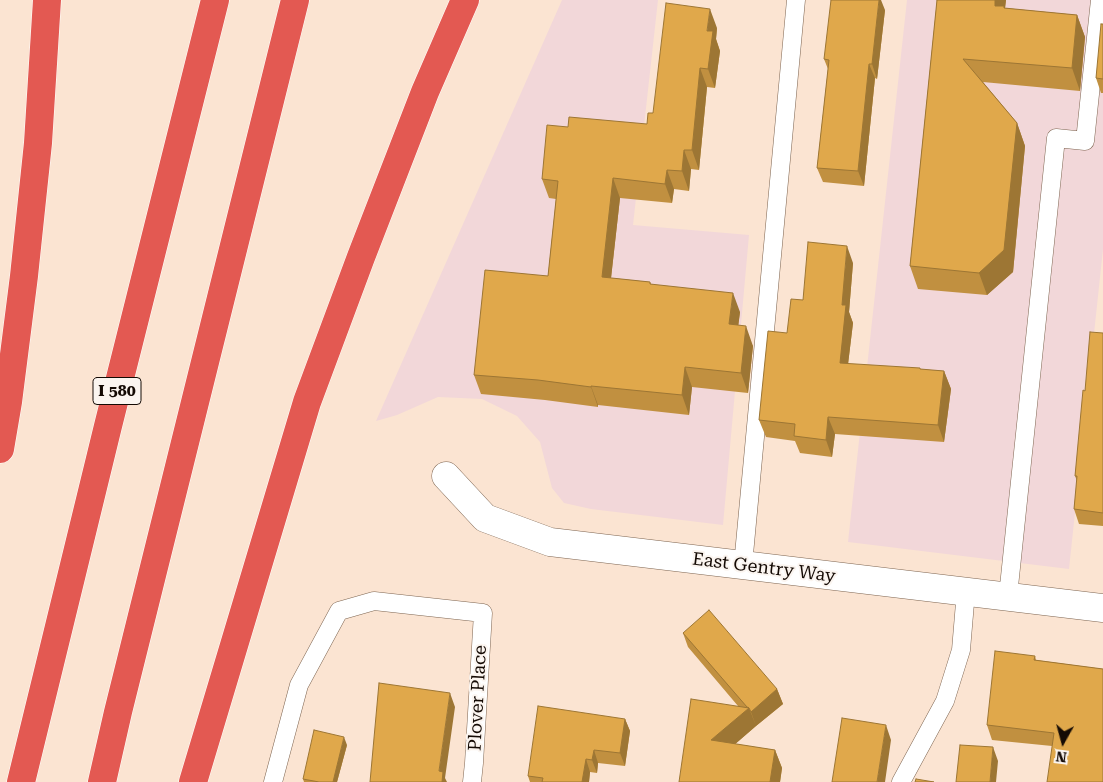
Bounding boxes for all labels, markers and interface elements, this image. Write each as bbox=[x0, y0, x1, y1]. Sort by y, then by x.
road number: I 580 bbox=[93, 378, 141, 404]
street label: East Gentry Way bbox=[691, 548, 837, 588]
street label: Plover Place bbox=[464, 644, 492, 752]
north arrow bbox=[1038, 717, 1088, 767]
text: N bbox=[1055, 748, 1067, 765]

